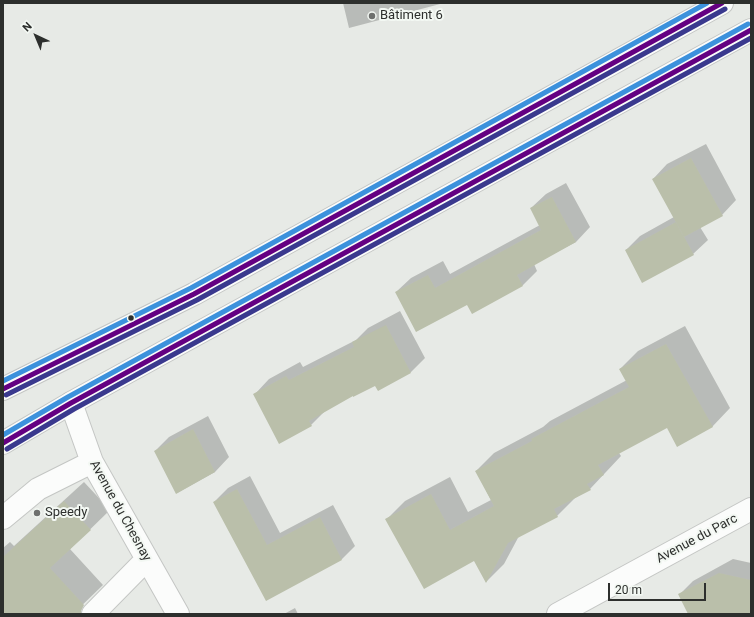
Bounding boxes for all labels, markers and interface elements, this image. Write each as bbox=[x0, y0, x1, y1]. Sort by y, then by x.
place label: Bâtiment 6 bbox=[380, 8, 443, 24]
marker: Bâtiment 6 bbox=[367, 11, 377, 21]
north arrow bbox=[16, 16, 56, 56]
text: N bbox=[20, 20, 35, 34]
unlabelled marker bbox=[126, 313, 136, 323]
street label: Avenue du Chesnay bbox=[86, 458, 154, 564]
place label: Speedy bbox=[45, 505, 87, 521]
marker: Speedy bbox=[32, 508, 42, 518]
street label: Avenue du Parc bbox=[654, 511, 740, 567]
scale bar bbox=[610, 575, 708, 601]
text: 20 m bbox=[615, 583, 642, 597]

